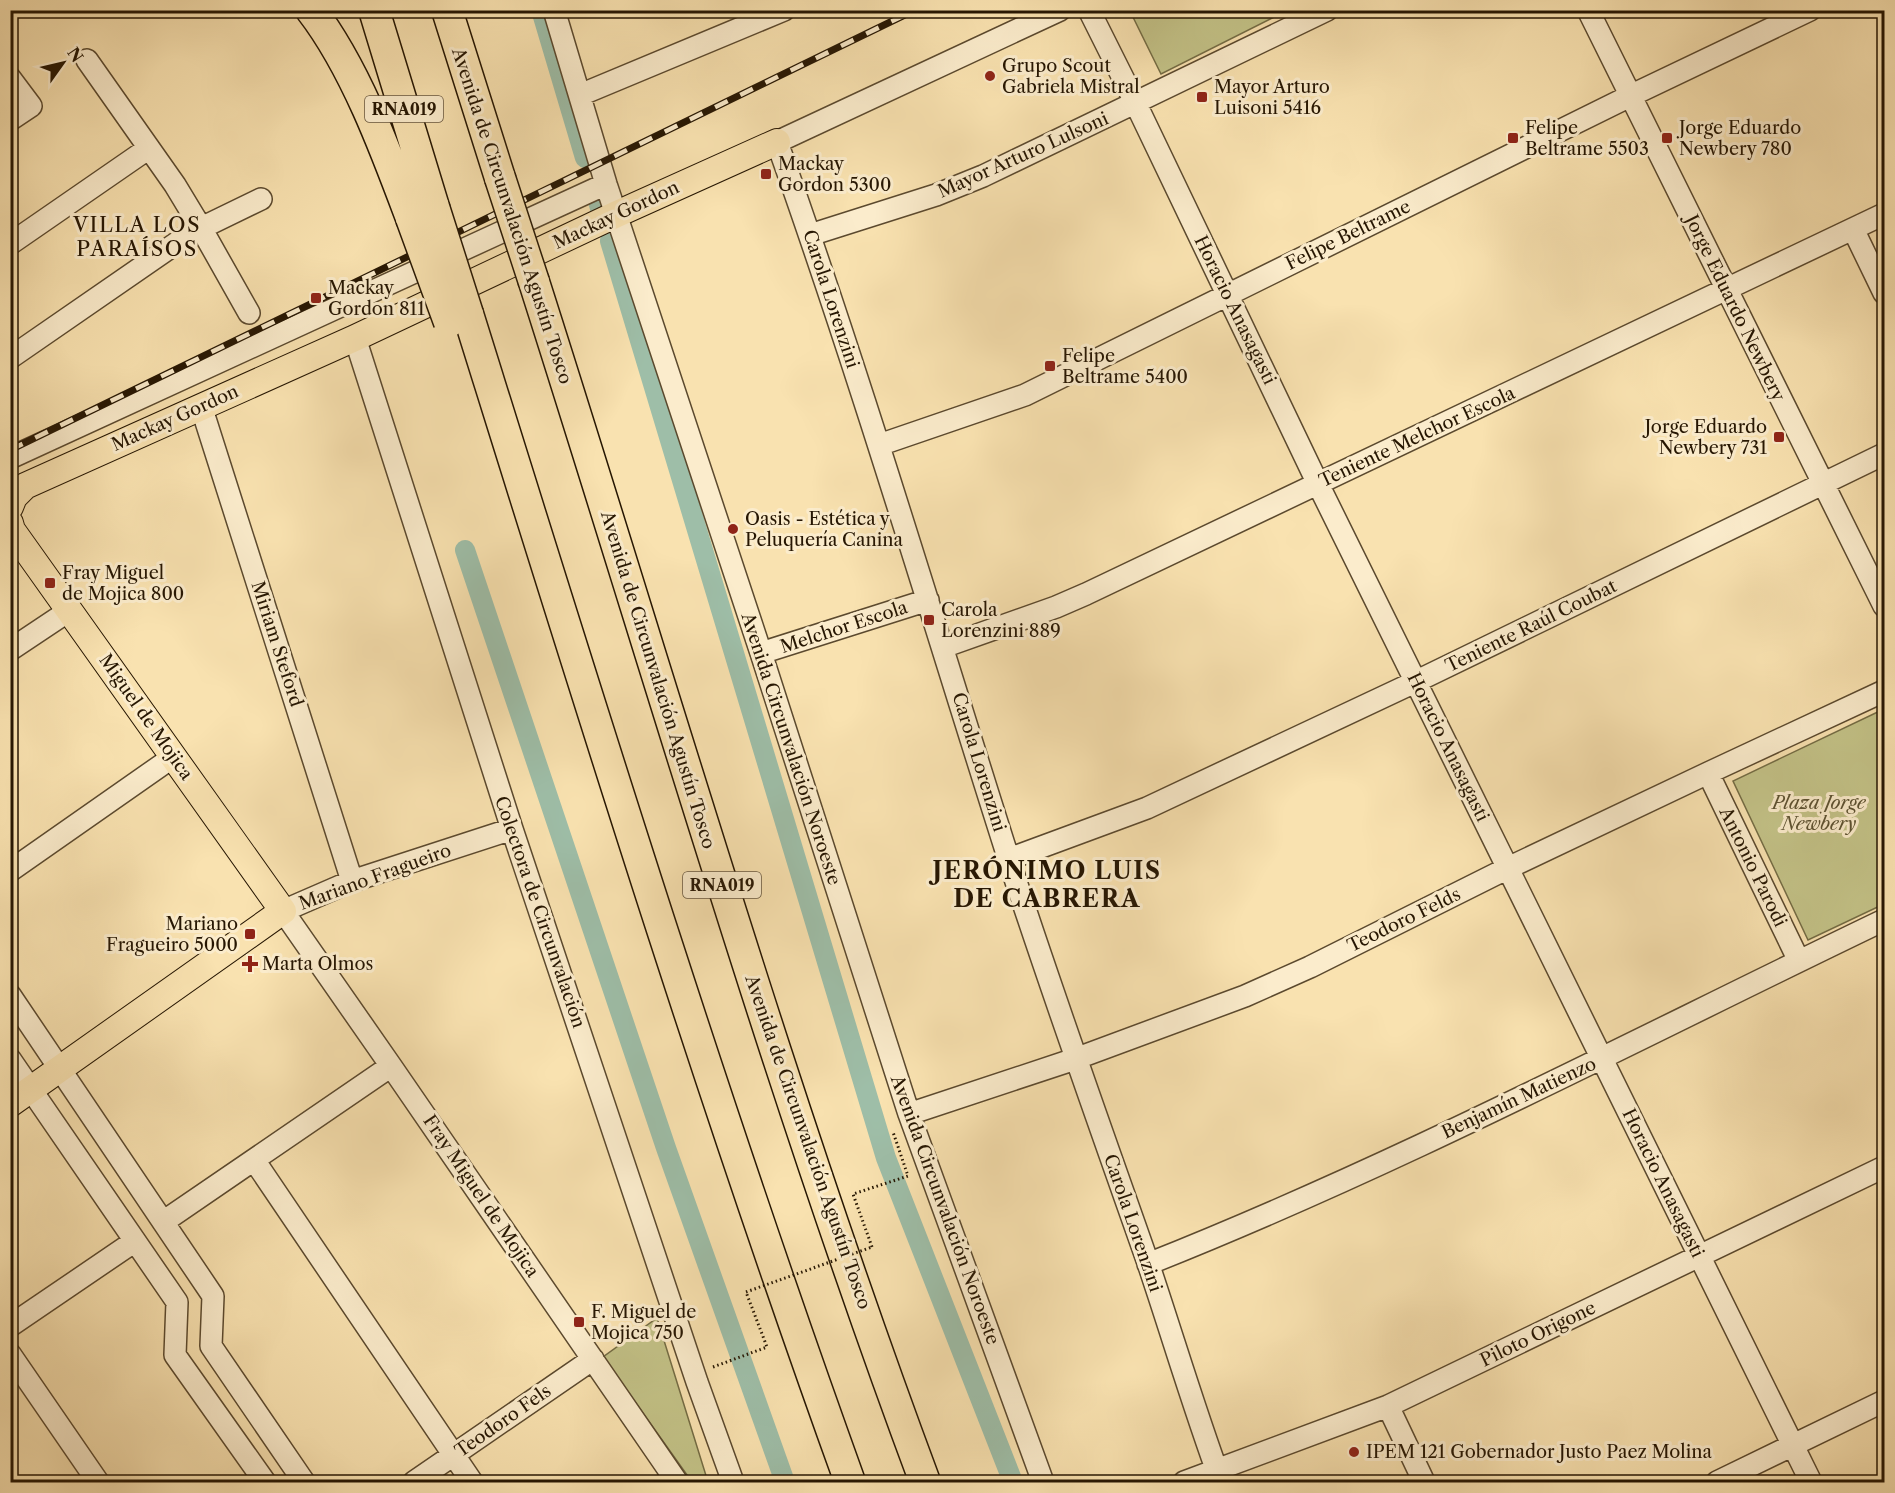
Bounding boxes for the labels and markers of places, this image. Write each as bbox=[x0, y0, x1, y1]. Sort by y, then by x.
place label: Grupo Scout Gabriela Mistral bbox=[1002, 55, 1140, 98]
marker: Grupo Scout Gabriela Mistral bbox=[983, 69, 997, 83]
place label: Mayor Arturo Luisoni 5416 bbox=[1214, 76, 1330, 119]
marker: Mayor Arturo Luisoni 5416 bbox=[1195, 90, 1209, 104]
place label: Felipe Beltrame 5503 bbox=[1525, 117, 1649, 160]
place label: Jorge Eduardo Newbery 780 bbox=[1676, 117, 1801, 160]
marker: Felipe Beltrame 5503 bbox=[1506, 131, 1520, 145]
marker: Jorge Eduardo Newbery 780 bbox=[1660, 131, 1674, 145]
place label: Mackay Gordon 5300 bbox=[778, 153, 891, 196]
marker: Mackay Gordon 5300 bbox=[759, 167, 773, 181]
place label: Mackay Gordon 811 bbox=[328, 277, 425, 320]
marker: Mackay Gordon 811 bbox=[309, 291, 323, 305]
place label: Felipe Beltrame 5400 bbox=[1062, 345, 1188, 388]
marker: Felipe Beltrame 5400 bbox=[1043, 359, 1057, 373]
place label: Jorge Eduardo Newbery 731 bbox=[1642, 416, 1767, 459]
marker: Jorge Eduardo Newbery 731 bbox=[1772, 430, 1786, 444]
place label: Oasis - Estética y Peluquería Canina bbox=[745, 508, 904, 551]
marker: Oasis - Estética y Peluquería Canina bbox=[726, 522, 740, 536]
place label: Fray Miguel de Mojica 800 bbox=[62, 562, 184, 605]
marker: Fray Miguel de Mojica 800 bbox=[43, 576, 57, 590]
place label: Carola Lorenzini 889 bbox=[941, 599, 1061, 642]
marker: Carola Lorenzini 889 bbox=[922, 613, 936, 627]
place label: Mariano Fragueiro 5000 bbox=[106, 913, 238, 956]
marker: Mariano Fragueiro 5000 bbox=[243, 927, 257, 941]
place label: Marta Olmos bbox=[262, 953, 373, 975]
marker: Marta Olmos bbox=[243, 957, 257, 971]
place label: F. Miguel de Mojica 750 bbox=[591, 1301, 696, 1344]
marker: F. Miguel de Mojica 750 bbox=[572, 1315, 586, 1329]
place label: IPEM 121 Gobernador Justo Paez Molina bbox=[1366, 1441, 1712, 1463]
marker: IPEM 121 Gobernador Justo Paez Molina bbox=[1347, 1445, 1361, 1459]

